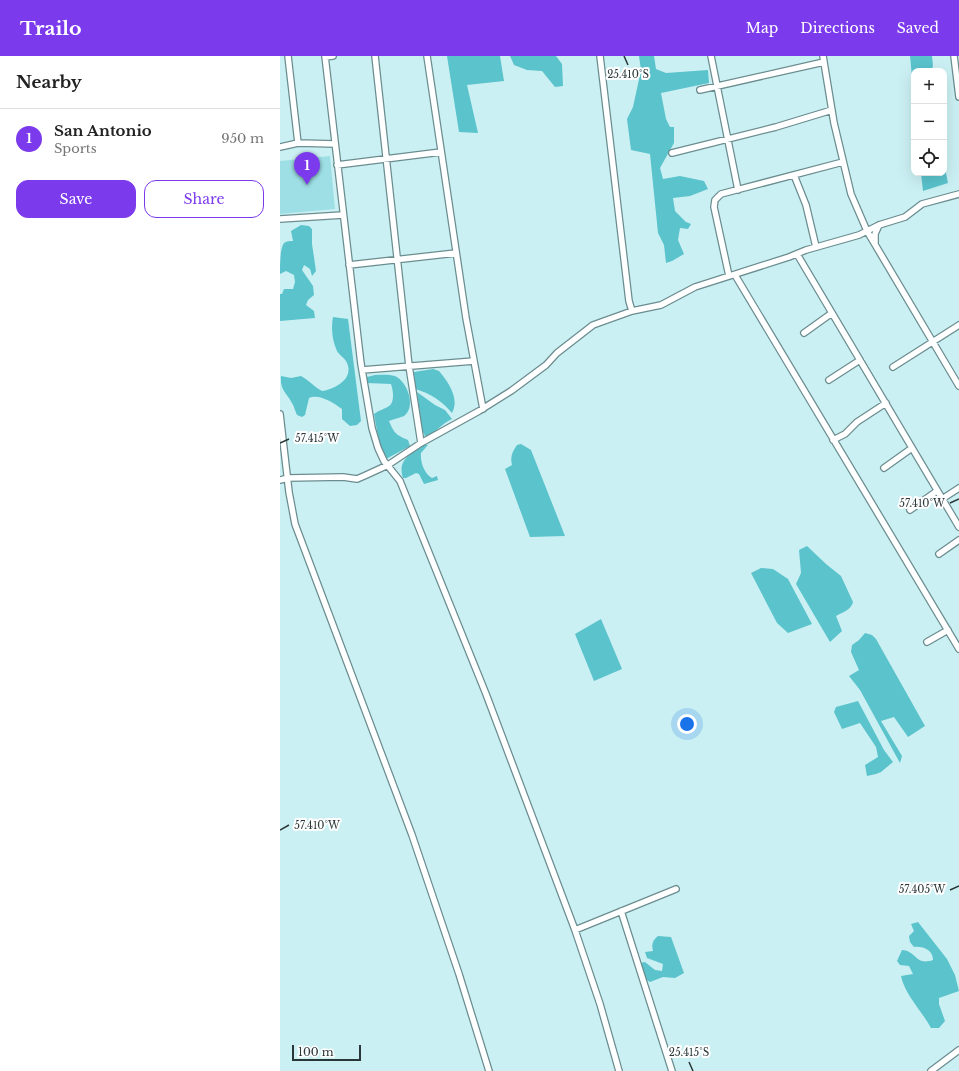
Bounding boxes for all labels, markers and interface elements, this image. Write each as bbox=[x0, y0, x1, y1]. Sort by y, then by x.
text: Trailo bbox=[20, 17, 82, 40]
text: Map bbox=[746, 19, 778, 37]
text: Directions bbox=[800, 19, 875, 37]
text: Saved bbox=[897, 19, 939, 37]
text: 25.410°S bbox=[607, 68, 649, 81]
map controls bbox=[911, 68, 947, 176]
button: + bbox=[911, 68, 947, 104]
text: Nearby bbox=[16, 72, 82, 93]
button: − bbox=[911, 104, 947, 140]
text: San Antonio bbox=[54, 121, 152, 140]
text: 1 bbox=[26, 130, 32, 147]
text: 950 m bbox=[221, 130, 264, 147]
text: Sports bbox=[54, 140, 97, 157]
button: locate bbox=[911, 140, 947, 176]
pin: 1 bbox=[294, 152, 320, 185]
button: Save bbox=[16, 180, 136, 218]
button: Share bbox=[144, 180, 264, 218]
text: 57.415°W bbox=[295, 432, 339, 445]
text: 57.410°W bbox=[899, 497, 945, 510]
your location bbox=[677, 714, 697, 734]
text: 57.410°W bbox=[294, 819, 340, 832]
text: 57.405°W bbox=[899, 883, 946, 896]
scale bar bbox=[292, 1043, 361, 1062]
text: 100 m bbox=[298, 1045, 334, 1059]
text: 25.415°S bbox=[669, 1046, 709, 1059]

